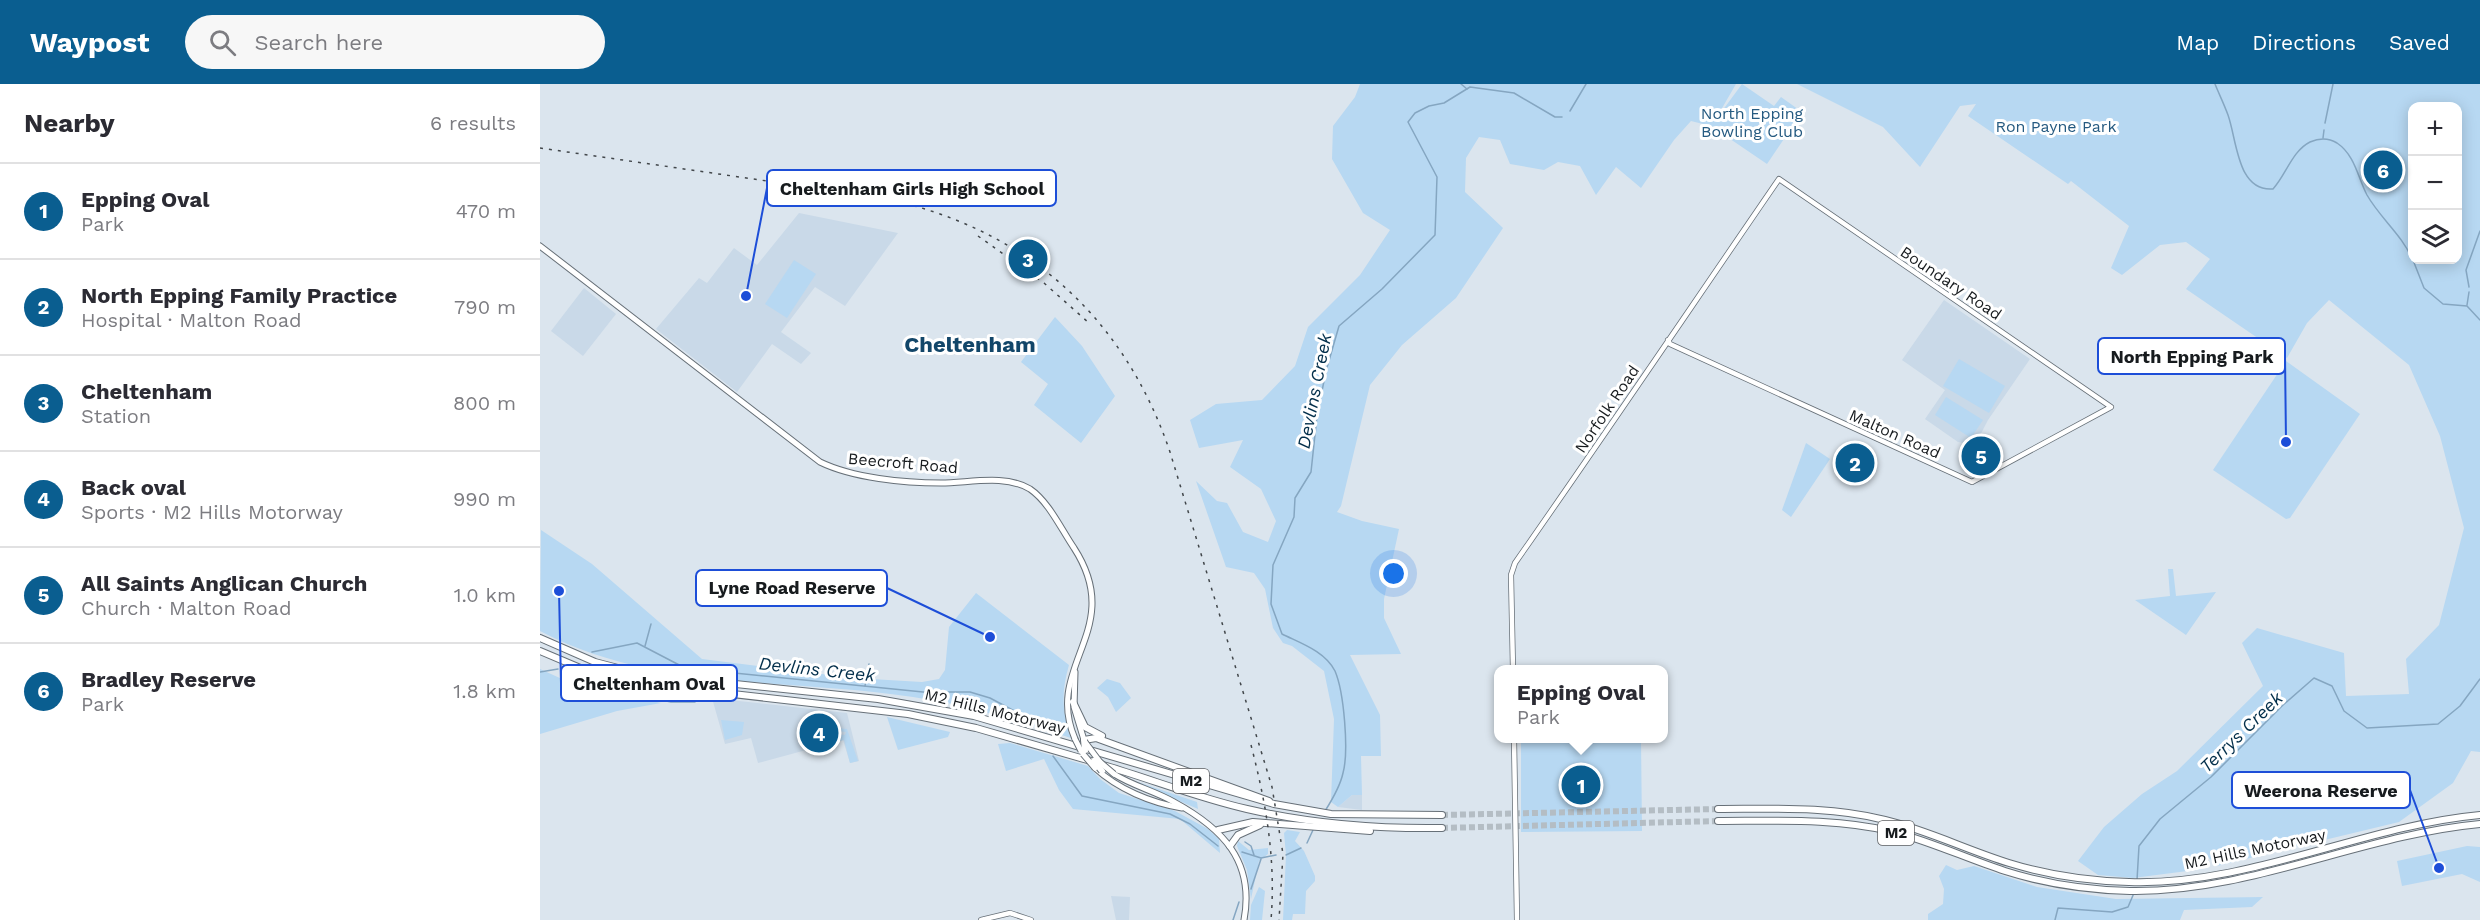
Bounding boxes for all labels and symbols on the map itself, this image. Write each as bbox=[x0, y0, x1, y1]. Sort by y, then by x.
park label: North Epping Bowling Club bbox=[1701, 104, 1804, 141]
park label: Ron Payne Park bbox=[1996, 117, 2116, 136]
pin: 6 bbox=[2364, 148, 2402, 193]
callout: Cheltenham Girls High School bbox=[767, 170, 1056, 206]
text: Cheltenham Girls High School bbox=[780, 178, 1044, 199]
pin: 3 bbox=[1008, 236, 1048, 282]
street label: Boundary Road bbox=[1897, 242, 2005, 324]
water label: Devlins Creek bbox=[1293, 330, 1336, 450]
district label: Cheltenham bbox=[904, 332, 1036, 357]
callout: North Epping Park bbox=[2098, 338, 2285, 374]
text: North Epping Park bbox=[2111, 346, 2274, 367]
street label: Norfolk Road bbox=[1571, 362, 1643, 456]
street label: Malton Road bbox=[1846, 405, 1944, 463]
pin: 5 bbox=[1962, 434, 2000, 478]
pin: 2 bbox=[1836, 440, 1874, 485]
street label: Beecroft Road bbox=[847, 449, 959, 477]
your location bbox=[1379, 559, 1408, 588]
callout: Lyne Road Reserve bbox=[696, 570, 887, 606]
text: Lyne Road Reserve bbox=[709, 577, 875, 598]
water label: Devlins Creek bbox=[758, 652, 877, 686]
callout: Cheltenham Oval bbox=[561, 665, 737, 701]
text: Cheltenham Oval bbox=[573, 673, 725, 694]
street label: M2 Hills Motorway bbox=[923, 684, 1068, 738]
water label: Terrys Creek bbox=[2195, 686, 2288, 777]
pin: 4 bbox=[800, 710, 838, 756]
pin: 1 bbox=[1562, 762, 1600, 808]
road number: M2 bbox=[1173, 769, 1209, 793]
callout: Weerona Reserve bbox=[2232, 772, 2410, 808]
text: Weerona Reserve bbox=[2244, 780, 2398, 801]
road number: M2 bbox=[1878, 821, 1914, 845]
street label: M2 Hills Motorway bbox=[2183, 825, 2328, 873]

